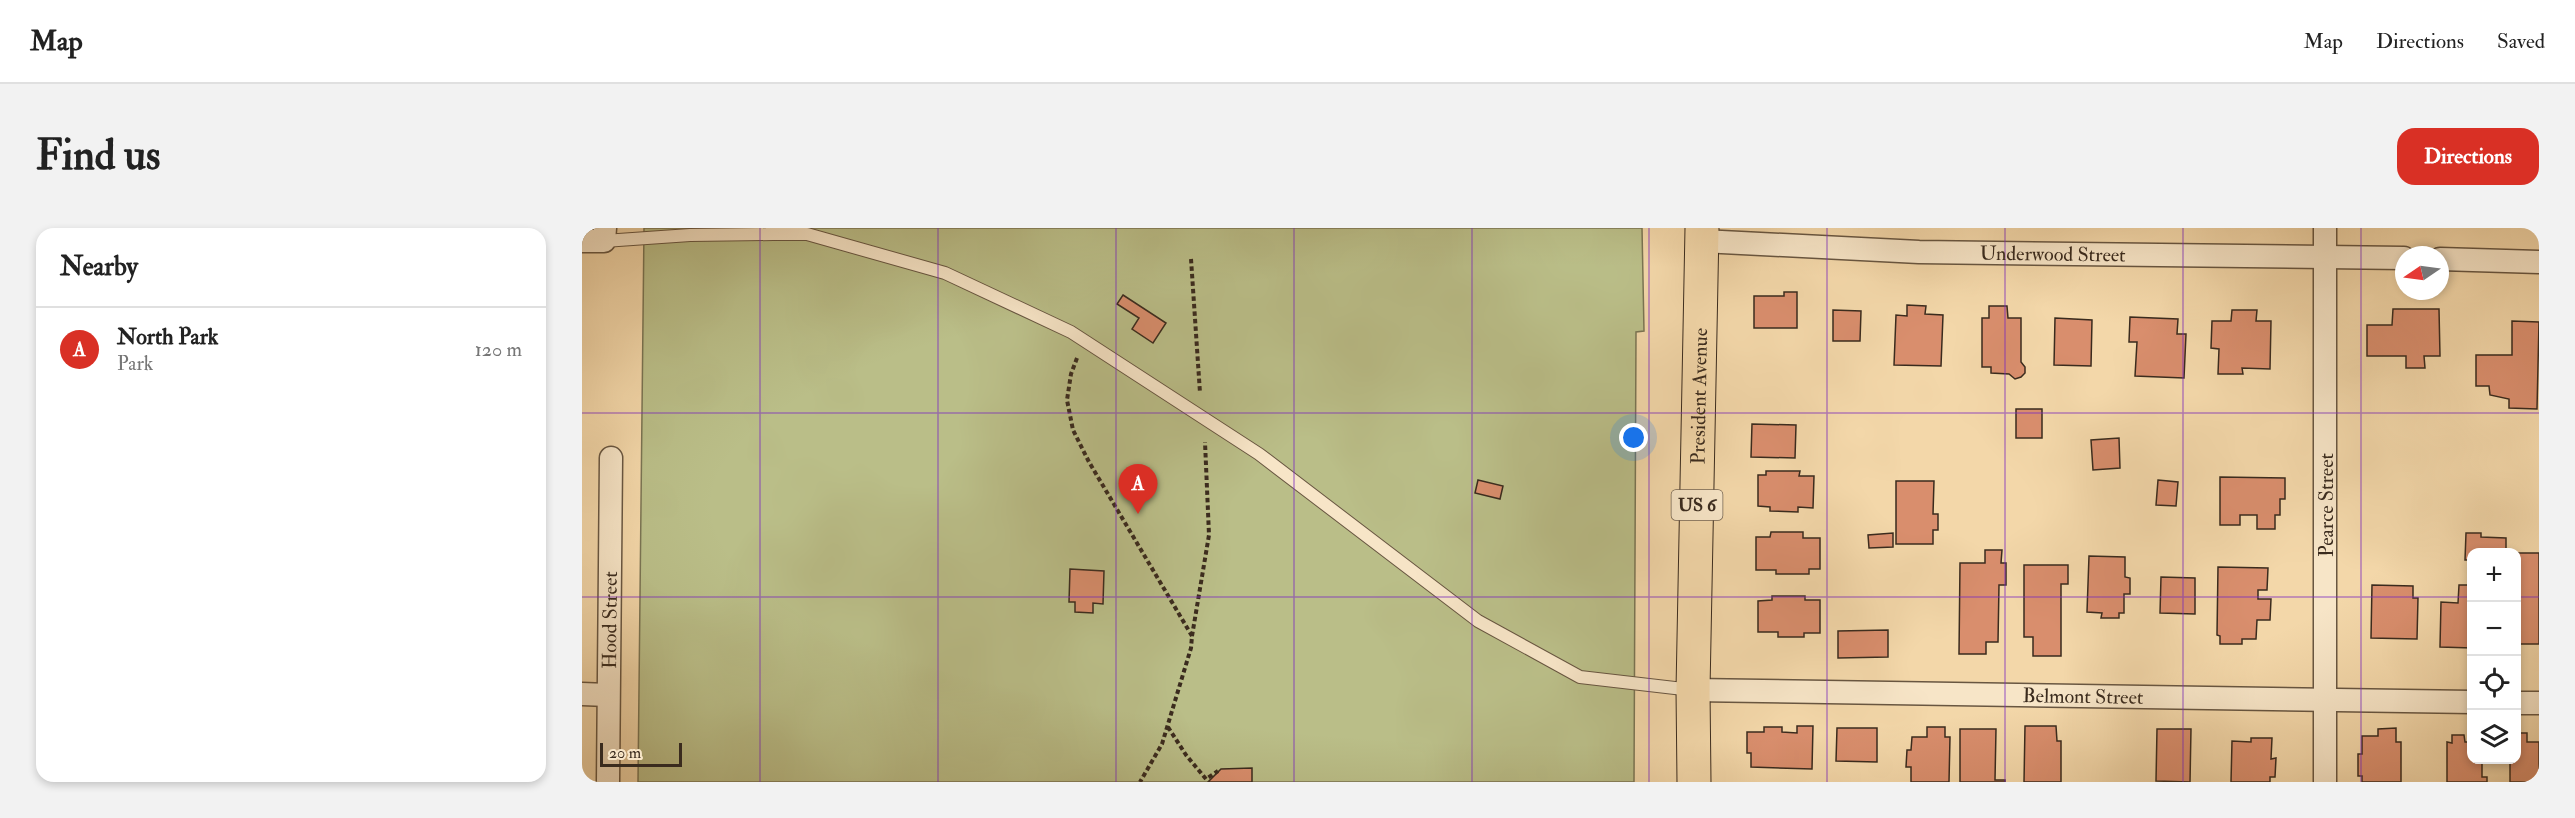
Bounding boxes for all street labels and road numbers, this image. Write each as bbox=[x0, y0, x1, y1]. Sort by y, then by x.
street label: Underwood Street bbox=[1980, 241, 2126, 268]
street label: President Avenue bbox=[1685, 328, 1713, 465]
street label: Pearce Street bbox=[2314, 453, 2339, 557]
road number: US 6 bbox=[1672, 490, 1722, 520]
street label: Hood Street bbox=[597, 571, 623, 669]
street label: Belmont Street bbox=[2022, 683, 2144, 710]

